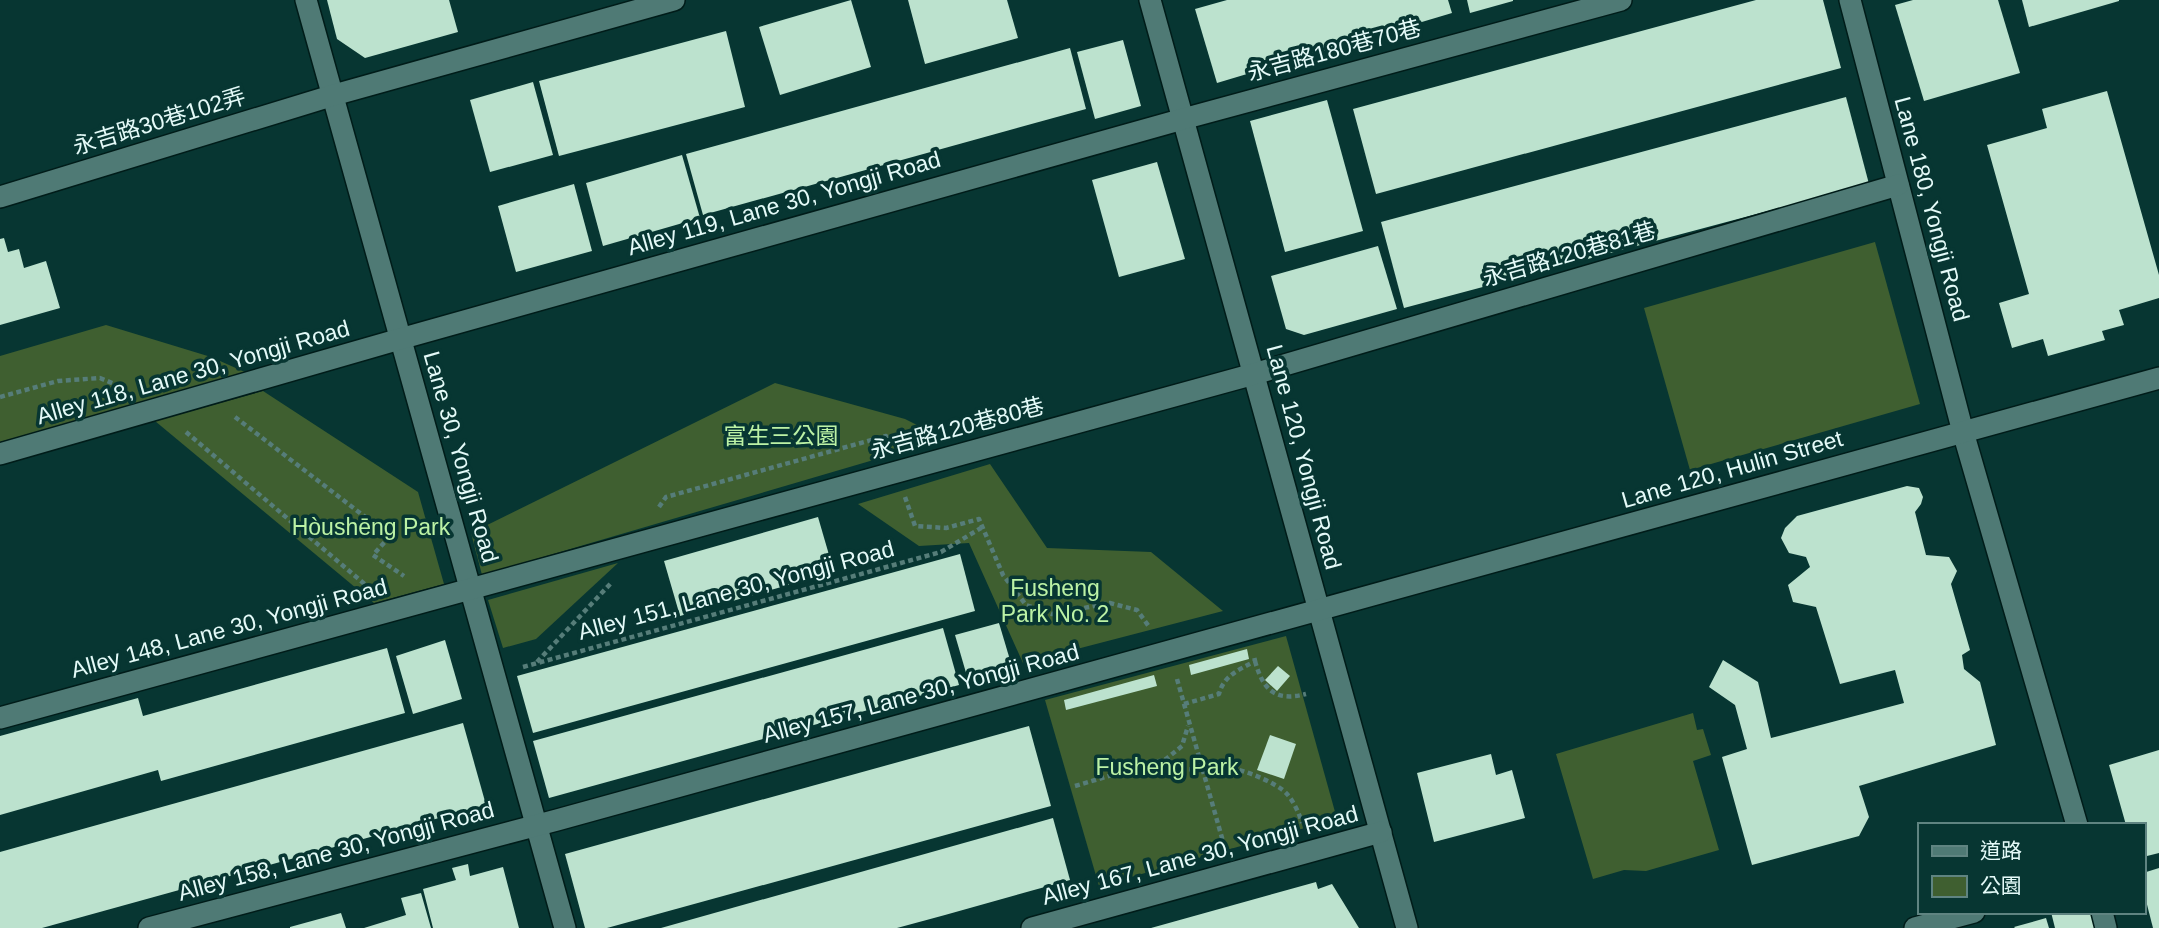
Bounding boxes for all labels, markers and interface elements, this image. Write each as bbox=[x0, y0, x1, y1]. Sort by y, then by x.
street label: 永吉路180巷70巷 bbox=[1244, 14, 1424, 86]
street label: 永吉路30巷102弄 bbox=[70, 82, 248, 160]
street label: Lane 180, Yongji Road bbox=[1889, 94, 1975, 324]
street label: Alley 119, Lane 30, Yongji Road bbox=[624, 146, 944, 260]
street label: 永吉路120巷81巷 bbox=[1479, 217, 1659, 291]
street label: Alley 118, Lane 30, Yongji Road bbox=[33, 315, 353, 429]
street label: Lane 120, Yongji Road bbox=[1261, 342, 1347, 572]
street label: Lane 30, Yongji Road bbox=[418, 348, 504, 566]
street label: 永吉路120巷80巷 bbox=[867, 392, 1047, 464]
park label: 富生三公園 bbox=[724, 423, 839, 449]
street label: Lane 120, Hulin Street bbox=[1618, 425, 1846, 513]
park label: Hòushēng Park bbox=[292, 514, 451, 540]
street label: Alley 151, Lane 30, Yongji Road bbox=[575, 535, 897, 645]
street label: Alley 148, Lane 30, Yongji Road bbox=[68, 573, 390, 683]
park label: Fusheng Park No. 2 bbox=[1001, 575, 1109, 627]
street label: Alley 157, Lane 30, Yongji Road bbox=[760, 638, 1082, 748]
park label: Fusheng Park bbox=[1095, 754, 1239, 780]
street label: Alley 158, Lane 30, Yongji Road bbox=[175, 796, 497, 906]
street label: Alley 167, Lane 30, Yongji Road bbox=[1039, 800, 1361, 910]
legend bbox=[1918, 823, 2145, 914]
text: 道路 bbox=[1980, 839, 2022, 862]
text: 公園 bbox=[1980, 874, 2022, 897]

